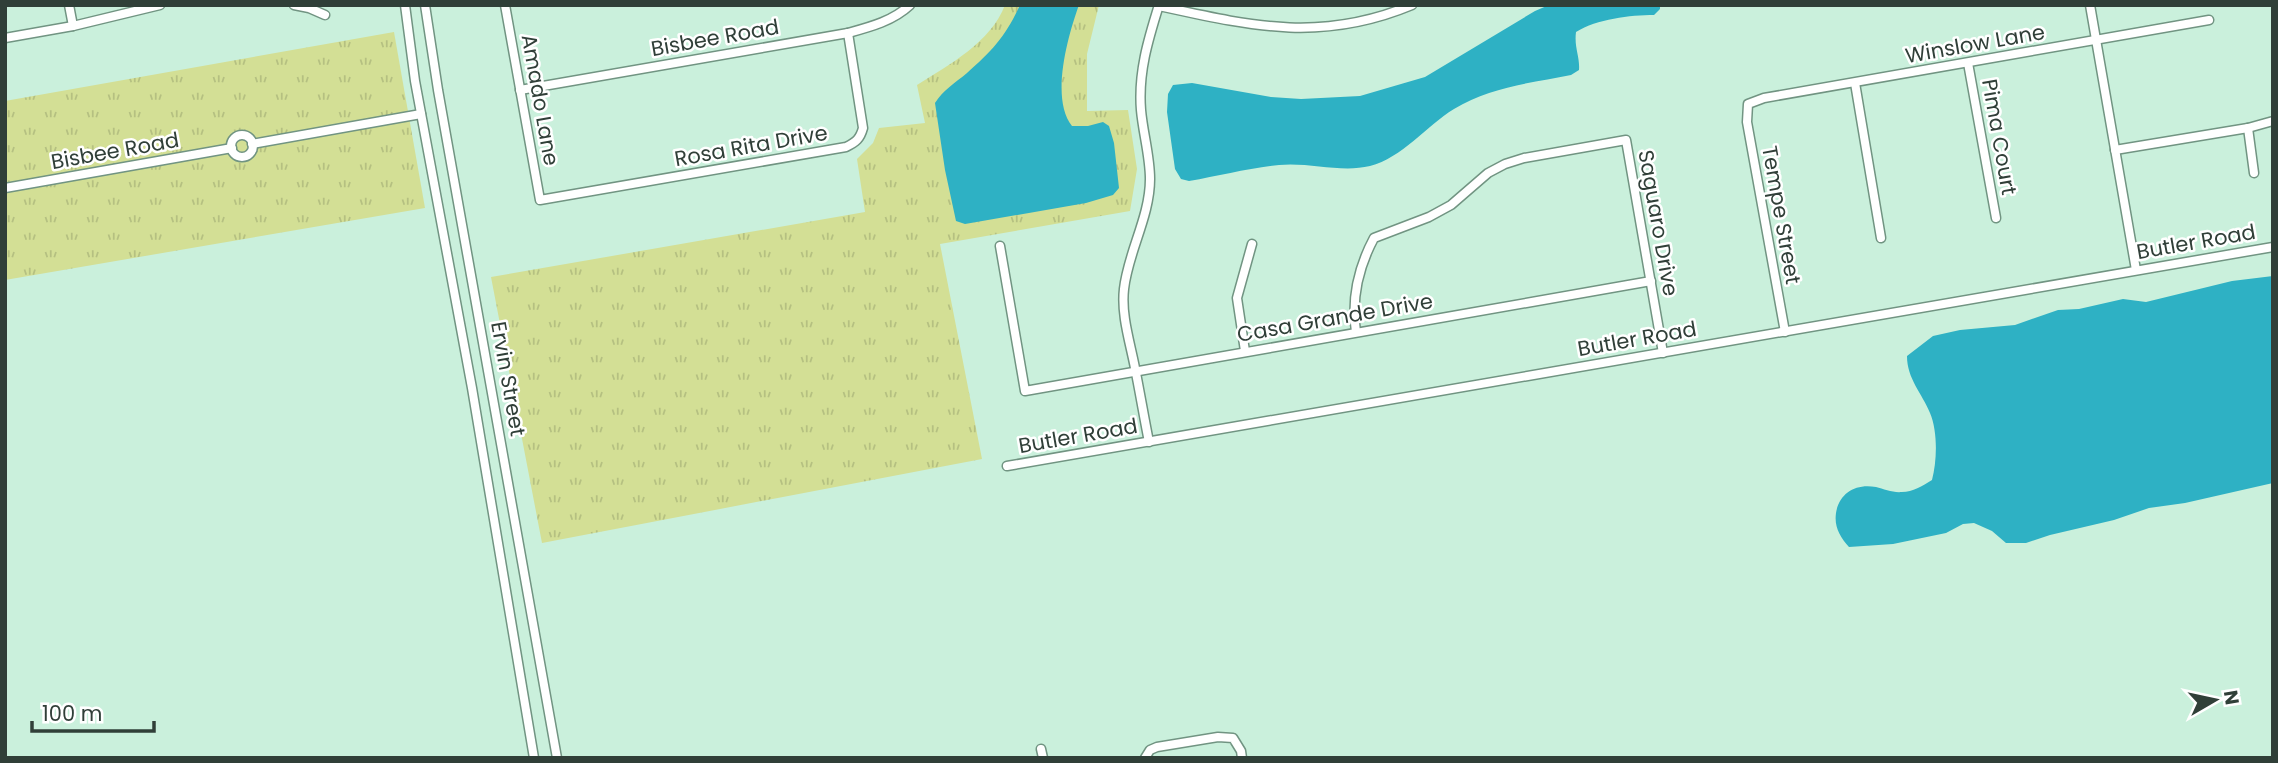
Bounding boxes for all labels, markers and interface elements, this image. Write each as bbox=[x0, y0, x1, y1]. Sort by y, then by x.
street label: Bisbee Road bbox=[649, 12, 781, 63]
street label: Winslow Lane bbox=[1903, 17, 2047, 70]
street label: Amado Lane bbox=[515, 32, 566, 168]
street label: Pima Court bbox=[1975, 77, 2024, 197]
street label: Rosa Rita Drive bbox=[672, 118, 830, 173]
street label: Bisbee Road bbox=[49, 125, 181, 176]
street label: Tempe Street bbox=[1755, 143, 1808, 287]
street label: Saguaro Drive bbox=[1631, 148, 1686, 298]
street label: Butler Road bbox=[2134, 217, 2258, 266]
street label: Casa Grande Drive bbox=[1235, 286, 1435, 349]
street label: Butler Road bbox=[1575, 314, 1699, 363]
street label: Ervin Street bbox=[484, 319, 533, 439]
street label: Butler Road bbox=[1016, 411, 1140, 460]
north arrow bbox=[2180, 665, 2250, 735]
text: N bbox=[2217, 688, 2246, 707]
scale bar bbox=[32, 690, 154, 734]
text: 100 m bbox=[42, 699, 102, 728]

